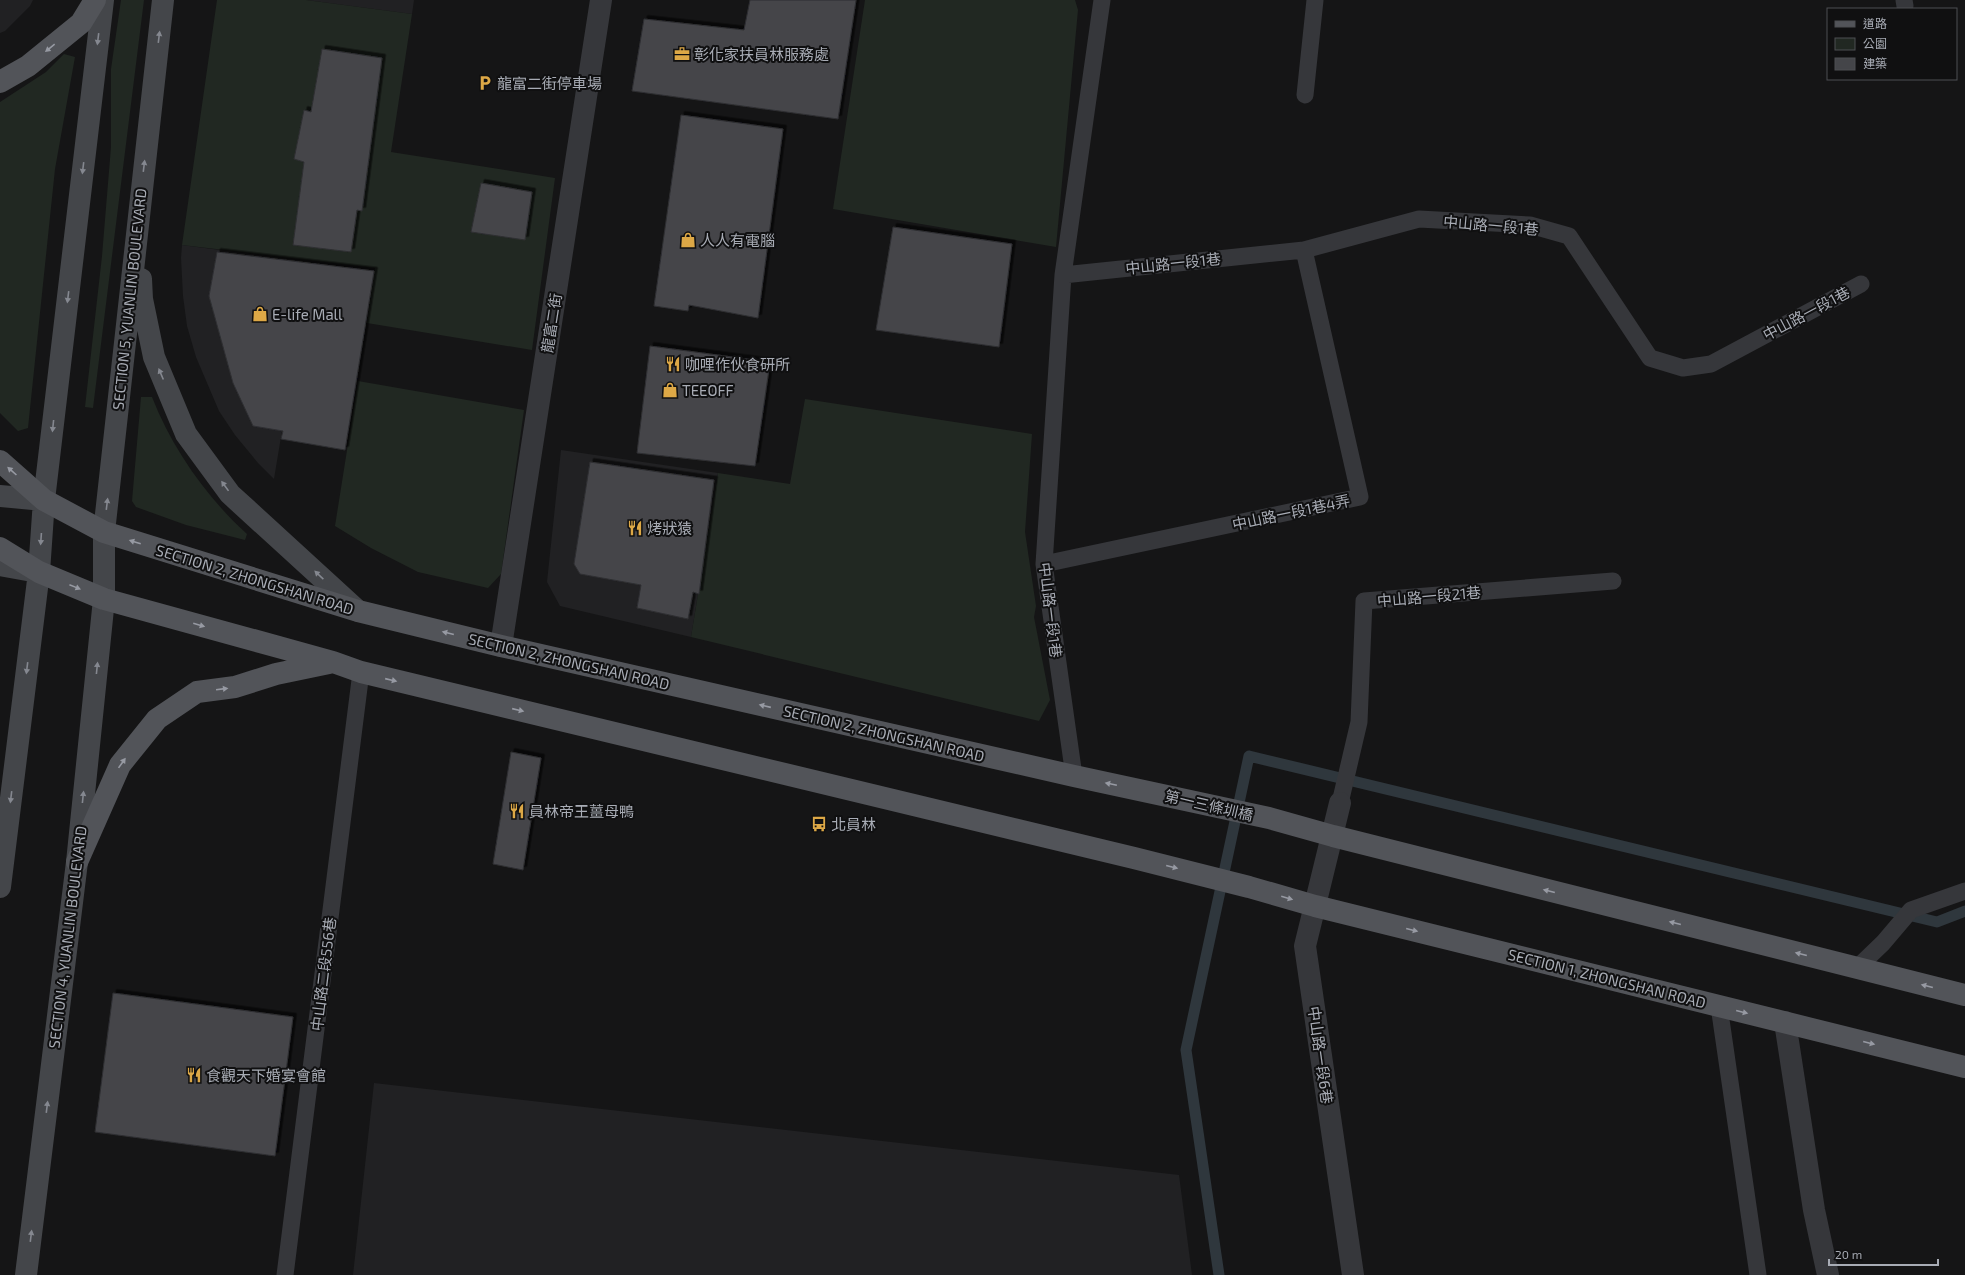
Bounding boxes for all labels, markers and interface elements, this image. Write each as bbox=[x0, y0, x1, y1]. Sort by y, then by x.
legend bbox=[1827, 8, 1957, 80]
text: 道路 bbox=[1863, 16, 1887, 30]
one-way arrow bbox=[156, 30, 162, 43]
one-way arrow bbox=[95, 33, 101, 45]
text: 公園 bbox=[1863, 36, 1887, 50]
one-way arrow bbox=[44, 44, 55, 53]
office icon: 彰化家扶員林服務處 bbox=[673, 45, 691, 63]
place label: 彰化家扶員林服務處 bbox=[694, 45, 829, 63]
text: 建築 bbox=[1863, 56, 1887, 70]
parking icon: 龍富二街停車場 bbox=[476, 74, 494, 92]
place label: 龍富二街停車場 bbox=[497, 74, 602, 92]
one-way arrow bbox=[141, 160, 147, 172]
one-way arrow bbox=[80, 162, 86, 174]
street label: SECTION 5, YUANLIN BOULEVARD bbox=[108, 187, 150, 411]
street label: 中山路一段1巷 bbox=[1442, 212, 1540, 238]
shop icon: 人人有電腦 bbox=[679, 231, 697, 249]
place label: 人人有電腦 bbox=[700, 231, 775, 249]
street label: 中山路一段1巷 bbox=[1124, 249, 1222, 277]
street label: 中山路一段1巷 bbox=[1759, 283, 1853, 343]
one-way arrow bbox=[65, 291, 71, 303]
street label: 龍富二街 bbox=[537, 292, 565, 354]
shop icon: E-life Mall bbox=[251, 305, 269, 323]
place label: E-life Mall bbox=[272, 305, 343, 323]
restaurant icon: 咖哩作伙食研所 bbox=[664, 355, 682, 373]
place label: 咖哩作伙食研所 bbox=[685, 355, 790, 373]
one-way arrow bbox=[158, 367, 164, 379]
shop icon: TEEOFF bbox=[661, 381, 679, 399]
place label: TEEOFF bbox=[682, 381, 734, 399]
one-way arrow bbox=[49, 420, 56, 432]
one-way arrow bbox=[6, 466, 17, 475]
one-way arrow bbox=[220, 481, 229, 492]
street label: 中山路一段1巷4弄 bbox=[1230, 491, 1352, 533]
one-way arrow bbox=[104, 498, 111, 510]
restaurant icon: 烤狀猿 bbox=[626, 519, 644, 537]
place label: 烤狀猿 bbox=[647, 519, 692, 537]
one-way arrow bbox=[38, 533, 45, 545]
one-way arrow bbox=[129, 539, 141, 545]
street label: SECTION 2, ZHONGSHAN ROAD bbox=[154, 540, 356, 618]
street label: 中山路一段1巷 bbox=[1036, 561, 1066, 659]
one-way arrow bbox=[314, 571, 324, 580]
street label: 中山路一段21巷 bbox=[1376, 582, 1482, 610]
one-way arrow bbox=[69, 584, 80, 590]
one-way arrow bbox=[193, 622, 205, 628]
street label: SECTION 2, ZHONGSHAN ROAD bbox=[467, 629, 671, 693]
one-way arrow bbox=[441, 630, 453, 636]
one-way arrow bbox=[24, 662, 30, 674]
one-way arrow bbox=[93, 662, 100, 674]
one-way arrow bbox=[385, 677, 398, 683]
one-way arrow bbox=[216, 686, 228, 692]
street label: SECTION 2, ZHONGSHAN ROAD bbox=[782, 701, 986, 765]
one-way arrow bbox=[759, 703, 772, 709]
one-way arrow bbox=[512, 707, 524, 713]
one-way arrow bbox=[118, 758, 126, 769]
one-way arrow bbox=[1105, 781, 1117, 787]
street label: 第一三條圳橋 bbox=[1163, 786, 1255, 824]
one-way arrow bbox=[8, 791, 14, 803]
one-way arrow bbox=[80, 791, 87, 803]
restaurant icon: 員林帝王薑母鴨 bbox=[508, 802, 526, 820]
place label: 員林帝王薑母鴨 bbox=[529, 802, 634, 820]
bus stop icon: 北員林 bbox=[810, 815, 828, 833]
place label: 北員林 bbox=[831, 815, 876, 833]
street label: SECTION 4, YUANLIN BOULEVARD bbox=[44, 825, 90, 1049]
one-way arrow bbox=[1165, 865, 1178, 871]
one-way arrow bbox=[1543, 888, 1555, 894]
one-way arrow bbox=[1281, 895, 1293, 901]
street label: 中山路二段556巷 bbox=[307, 916, 339, 1032]
one-way arrow bbox=[1669, 919, 1681, 925]
one-way arrow bbox=[1407, 927, 1419, 933]
street label: SECTION 1, ZHONGSHAN ROAD bbox=[1506, 945, 1708, 1011]
one-way arrow bbox=[1795, 951, 1807, 957]
one-way arrow bbox=[1921, 983, 1933, 989]
street label: 中山路一段6巷 bbox=[1305, 1005, 1337, 1105]
one-way arrow bbox=[1736, 1009, 1749, 1015]
one-way arrow bbox=[1862, 1040, 1875, 1046]
restaurant icon: 食觀天下婚宴會館 bbox=[185, 1066, 203, 1084]
place label: 食觀天下婚宴會館 bbox=[206, 1066, 326, 1084]
one-way arrow bbox=[44, 1101, 50, 1113]
one-way arrow bbox=[28, 1230, 34, 1242]
scale bar bbox=[1829, 1241, 1938, 1267]
text: 20 m bbox=[1835, 1247, 1862, 1261]

